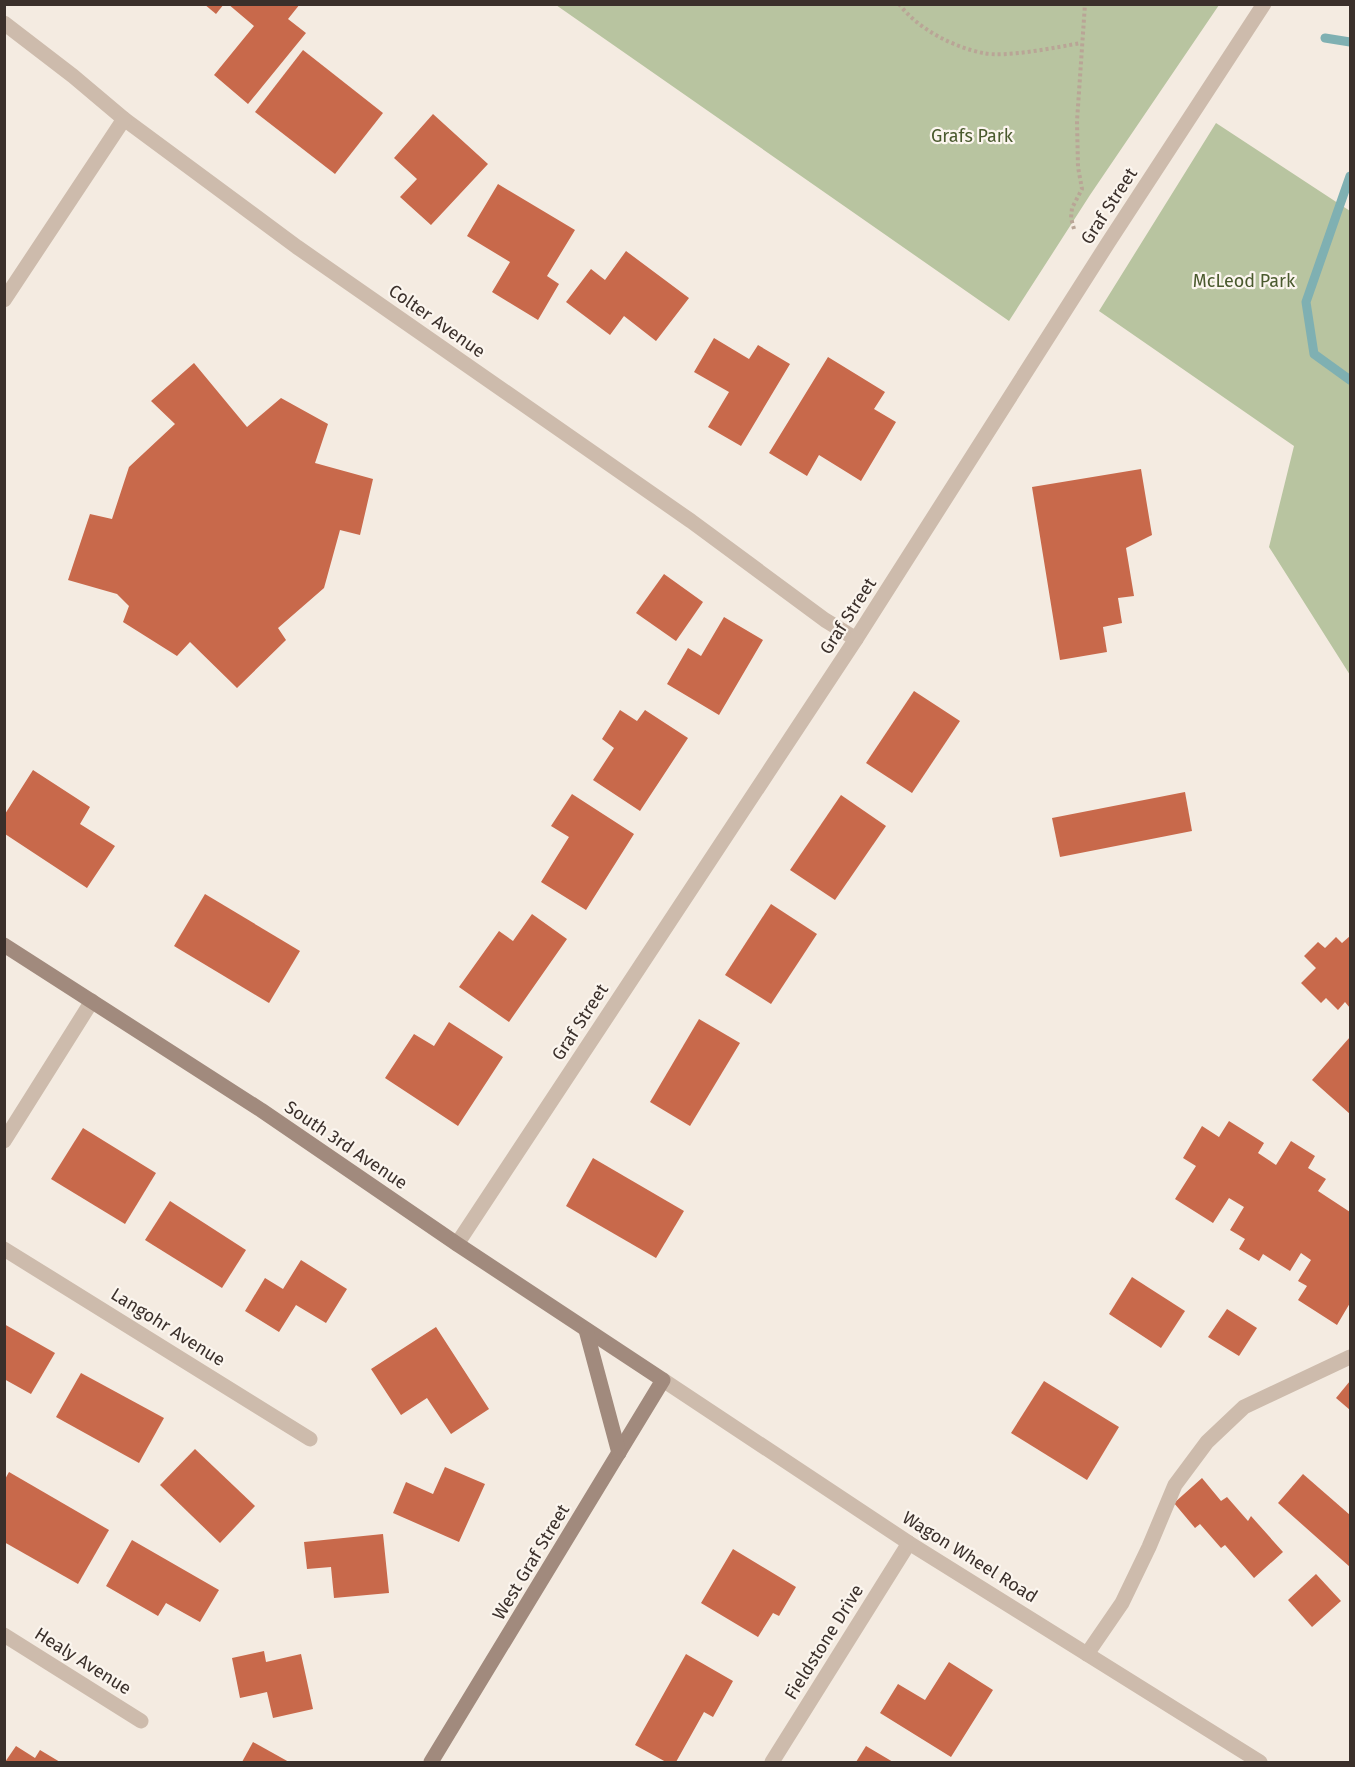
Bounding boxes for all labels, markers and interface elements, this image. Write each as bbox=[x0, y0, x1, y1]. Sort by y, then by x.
park label: Grafs Park bbox=[931, 125, 1014, 147]
street label: Graf Street bbox=[1076, 163, 1142, 249]
park label: McLeod Park bbox=[1193, 270, 1296, 292]
street label: Colter Avenue bbox=[384, 280, 490, 362]
street label: Graf Street bbox=[815, 573, 881, 659]
street label: Graf Street bbox=[547, 979, 613, 1065]
street label: South 3rd Avenue bbox=[280, 1096, 412, 1194]
street label: Langohr Avenue bbox=[107, 1283, 229, 1371]
street label: West Graf Street bbox=[488, 1500, 574, 1624]
street label: Wagon Wheel Road bbox=[898, 1506, 1042, 1608]
street label: Fieldstone Drive bbox=[780, 1580, 868, 1704]
street label: Healy Avenue bbox=[31, 1623, 135, 1699]

